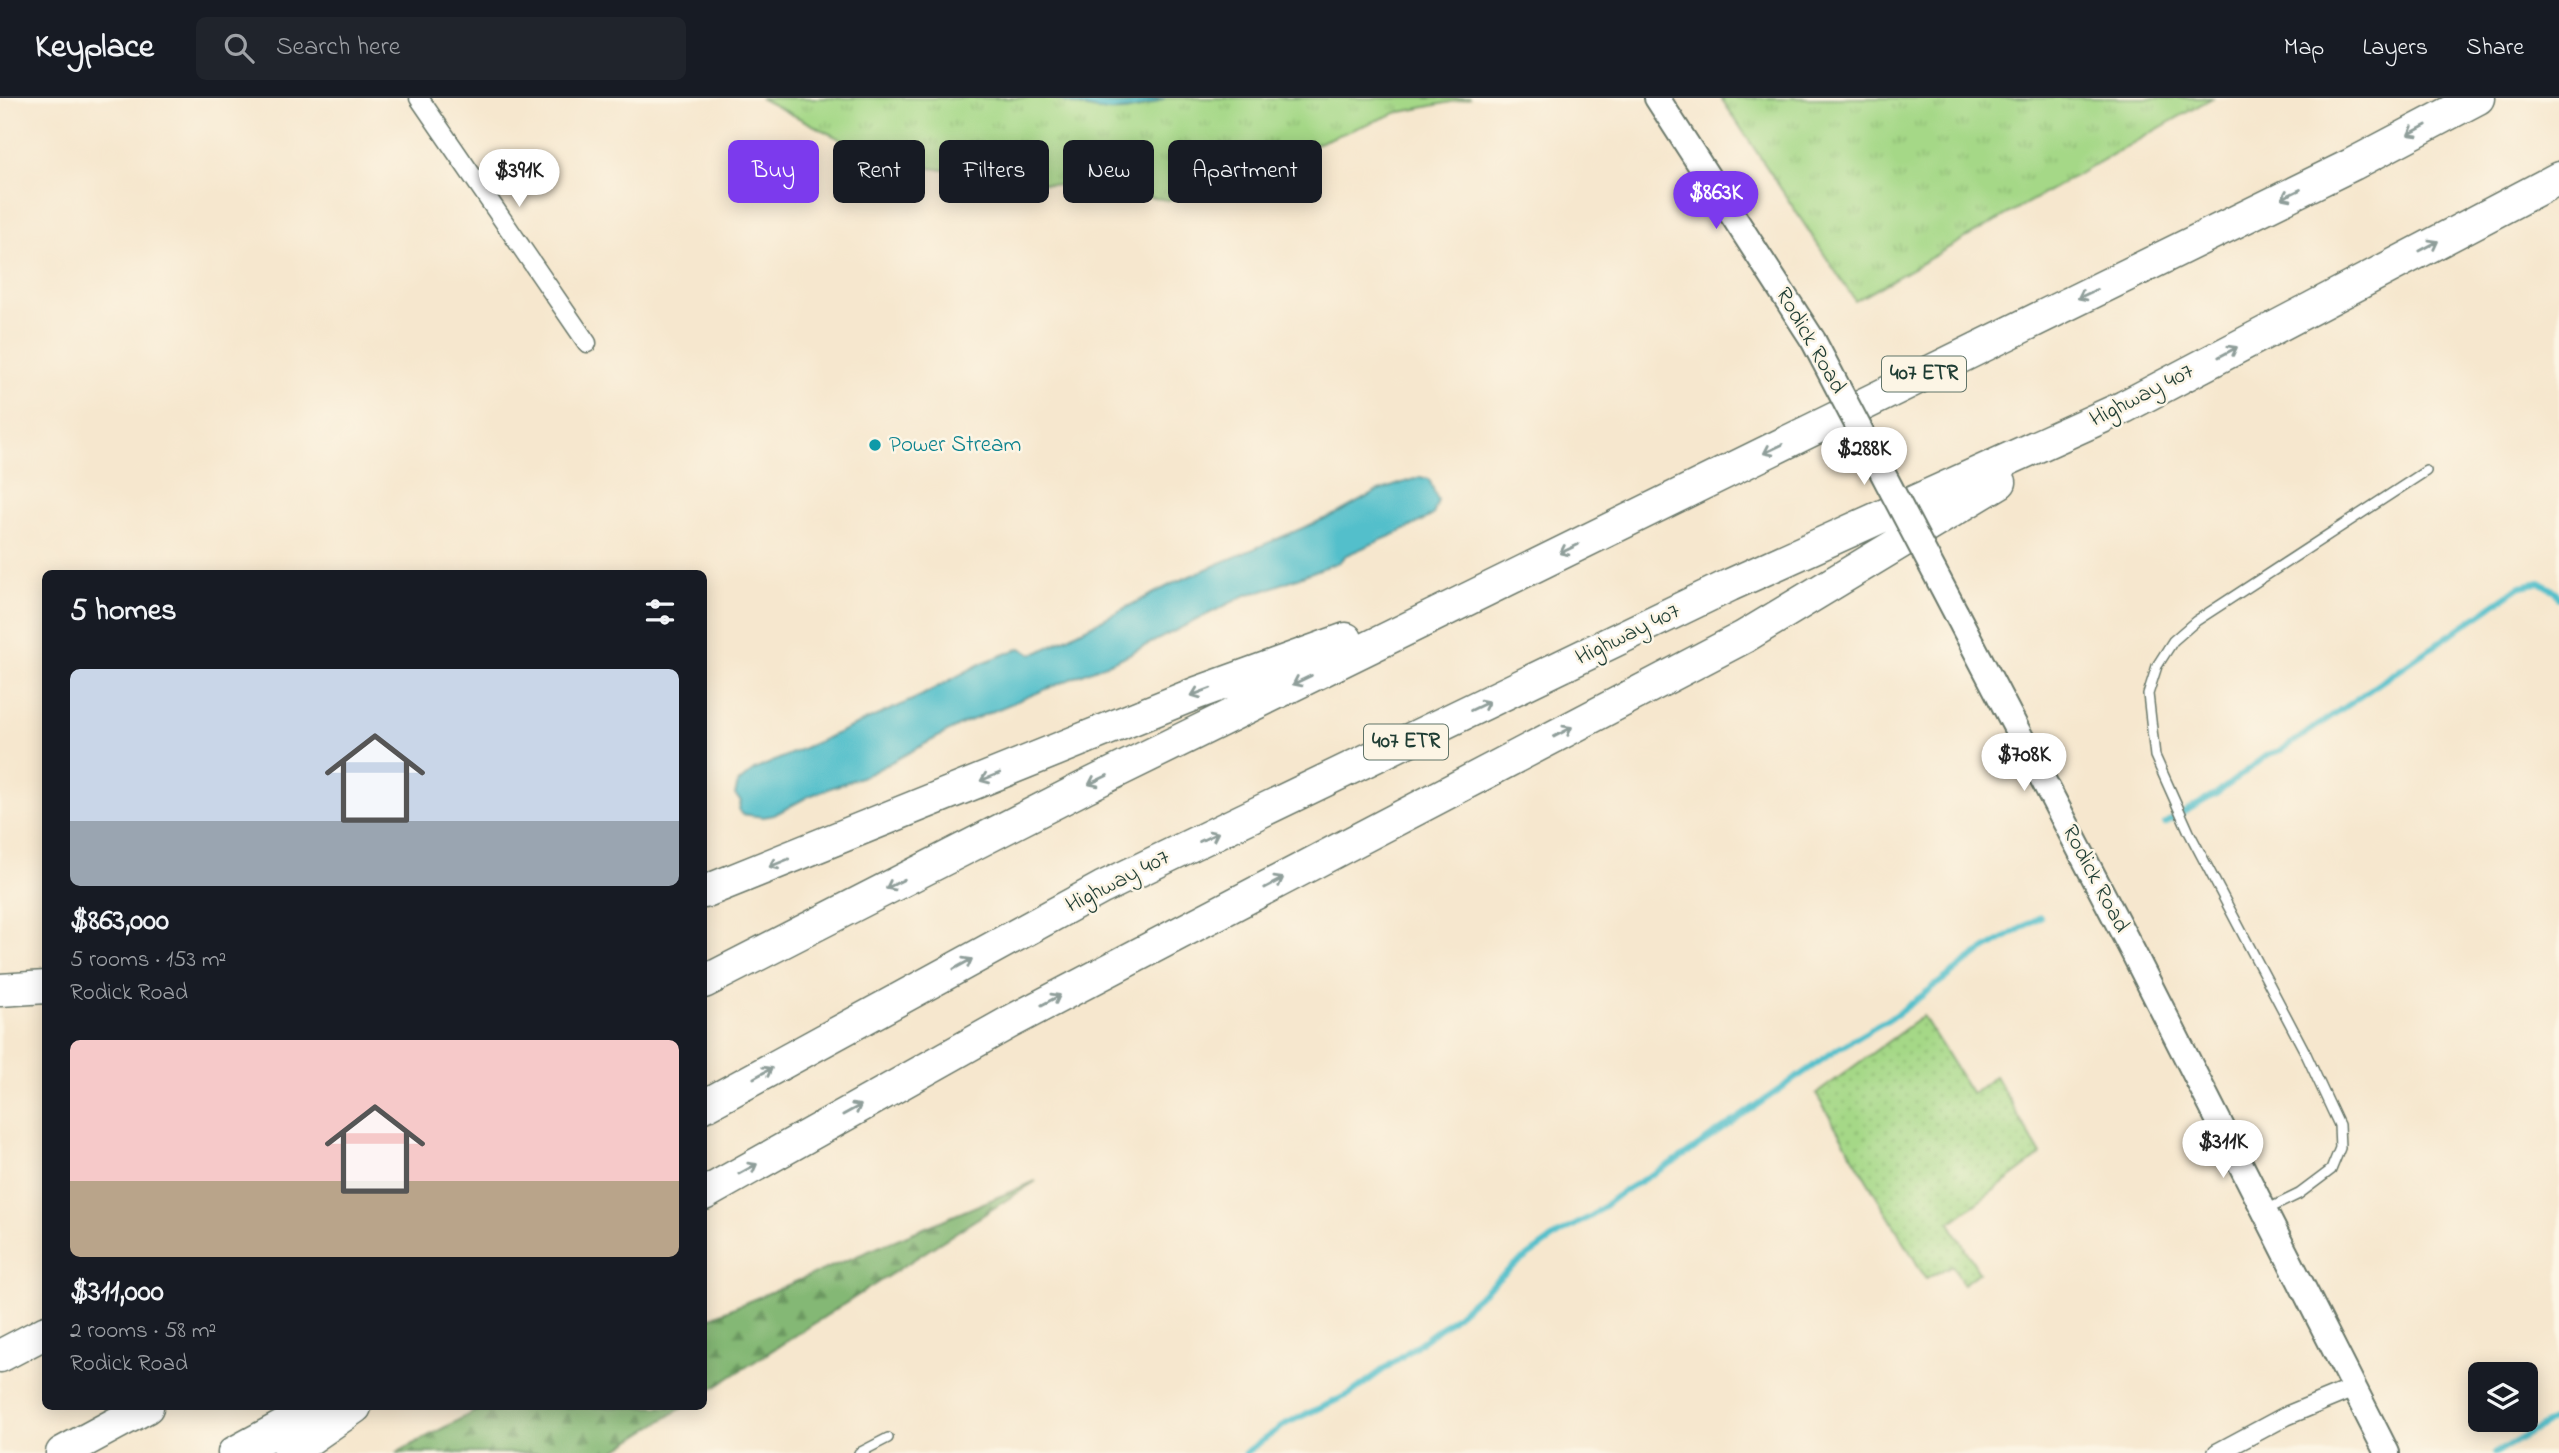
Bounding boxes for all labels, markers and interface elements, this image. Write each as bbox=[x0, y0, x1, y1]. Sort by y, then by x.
search box bbox=[196, 17, 686, 80]
text: Keyplace bbox=[35, 24, 154, 72]
icon: search bbox=[220, 29, 258, 67]
text: Search here bbox=[276, 29, 400, 67]
text: Map bbox=[2284, 31, 2324, 66]
text: Layers bbox=[2362, 31, 2428, 66]
text: Share bbox=[2466, 31, 2524, 66]
one-way arrow bbox=[2407, 124, 2428, 137]
chip: Buy bbox=[728, 140, 819, 203]
chip: Rent bbox=[833, 140, 925, 203]
chip: Filters bbox=[939, 140, 1049, 203]
chip: New bbox=[1063, 140, 1154, 203]
chip: Apartment bbox=[1168, 140, 1322, 203]
pin: $391K bbox=[470, 150, 568, 209]
text: $391K bbox=[495, 155, 543, 188]
pin: $863K bbox=[1667, 172, 1765, 231]
text: $863K bbox=[1689, 177, 1743, 210]
one-way arrow bbox=[2281, 188, 2302, 202]
one-way arrow bbox=[2418, 239, 2439, 253]
street label: Rodick Road bbox=[1766, 282, 1854, 400]
one-way arrow bbox=[2077, 288, 2098, 302]
one-way arrow bbox=[2217, 345, 2237, 359]
street label: Highway 407 bbox=[2084, 355, 2201, 438]
road number: 407 ETR bbox=[1882, 356, 1966, 392]
pin: $288K bbox=[1815, 428, 1913, 487]
place label: Power Stream bbox=[889, 429, 1021, 462]
text: $288K bbox=[1837, 433, 1891, 466]
marker: Power Stream bbox=[867, 437, 883, 453]
one-way arrow bbox=[1763, 442, 1784, 456]
one-way arrow bbox=[1559, 542, 1580, 556]
text: 5 homes bbox=[70, 590, 177, 634]
icon: filters bbox=[641, 593, 679, 631]
street label: Highway 407 bbox=[1570, 595, 1687, 676]
one-way arrow bbox=[1292, 673, 1313, 687]
one-way arrow bbox=[1190, 686, 1212, 699]
one-way arrow bbox=[1469, 699, 1490, 713]
icon: home bbox=[312, 715, 438, 841]
road number: 407 ETR bbox=[1364, 724, 1448, 760]
one-way arrow bbox=[1552, 724, 1572, 738]
pin: $708K bbox=[1975, 734, 2073, 793]
text: $708K bbox=[1997, 739, 2051, 772]
one-way arrow bbox=[980, 772, 1001, 785]
one-way arrow bbox=[1088, 774, 1109, 788]
street label: Rodick Road bbox=[2053, 819, 2137, 939]
one-way arrow bbox=[1197, 830, 1219, 843]
street label: Highway 407 bbox=[1060, 841, 1177, 924]
one-way arrow bbox=[769, 857, 791, 870]
one-way arrow bbox=[1264, 875, 1284, 889]
one-way arrow bbox=[885, 877, 906, 891]
text: $863,000 bbox=[70, 900, 169, 944]
text: 5 rooms · 153 m² bbox=[70, 944, 226, 977]
one-way arrow bbox=[952, 957, 973, 970]
text: Rodick Road bbox=[70, 977, 188, 1010]
one-way arrow bbox=[1040, 993, 1061, 1006]
one-way arrow bbox=[753, 1066, 773, 1080]
icon: home bbox=[312, 1086, 438, 1212]
one-way arrow bbox=[842, 1103, 862, 1117]
pin: $311K bbox=[2174, 1121, 2272, 1180]
text: $311K bbox=[2198, 1126, 2248, 1159]
one-way arrow bbox=[738, 1162, 758, 1176]
text: $311,000 bbox=[70, 1271, 164, 1315]
text: 2 rooms · 58 m² bbox=[70, 1315, 216, 1348]
text: Rodick Road bbox=[70, 1348, 188, 1381]
map controls bbox=[2468, 1362, 2538, 1432]
button: layers bbox=[2468, 1362, 2538, 1432]

